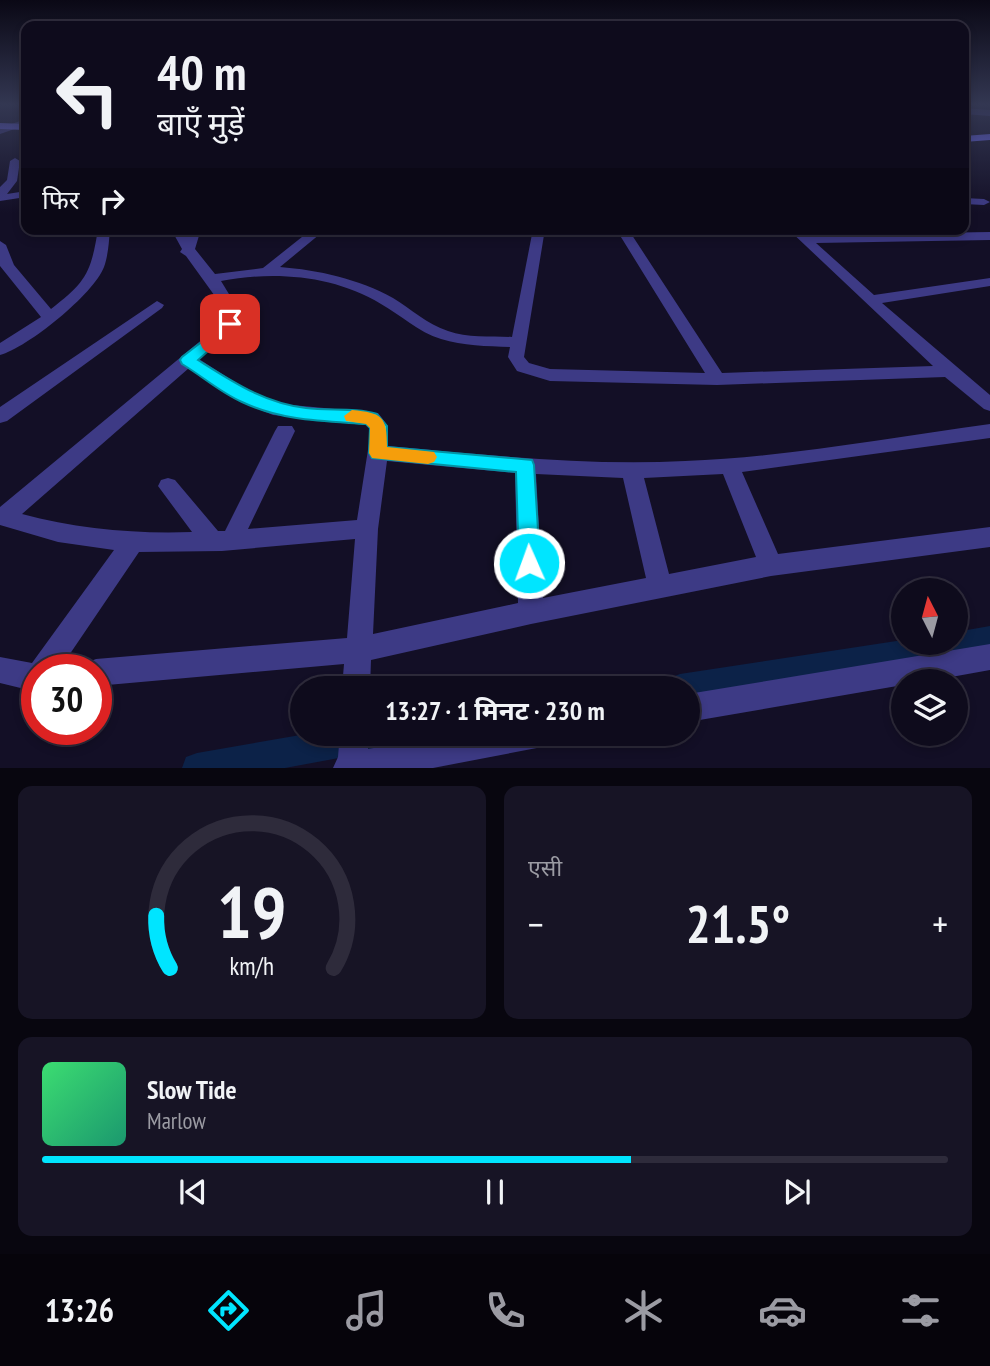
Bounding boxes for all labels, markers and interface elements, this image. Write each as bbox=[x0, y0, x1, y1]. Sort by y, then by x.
text: 40 m bbox=[157, 40, 246, 104]
icon: left bbox=[42, 49, 133, 140]
text: बाएँ मुड़ें bbox=[157, 102, 244, 144]
icon: right bbox=[93, 182, 131, 220]
text: फिर bbox=[42, 183, 79, 216]
pin bbox=[200, 294, 260, 354]
icon: arrive bbox=[211, 305, 249, 343]
position arrow bbox=[492, 526, 566, 600]
north arrow bbox=[891, 578, 968, 654]
map controls bbox=[891, 578, 968, 746]
speed limit sign: 30 bbox=[21, 654, 112, 745]
button: layers bbox=[891, 669, 968, 746]
text: 13:27 · 1 मिनट · 230 m bbox=[385, 694, 605, 727]
text: एसी bbox=[528, 853, 562, 882]
text: 19 bbox=[217, 865, 287, 959]
text: 21.5° bbox=[686, 890, 790, 957]
text: − bbox=[528, 899, 544, 948]
text: + bbox=[932, 899, 948, 948]
text: km/h bbox=[230, 950, 274, 982]
text: Slow Tide bbox=[147, 1073, 237, 1106]
text: Marlow bbox=[147, 1106, 206, 1135]
icon: previous bbox=[174, 1173, 212, 1211]
icon: pause bbox=[476, 1173, 514, 1211]
icon: next bbox=[778, 1173, 816, 1211]
icon: directions bbox=[204, 1286, 253, 1335]
icon: music bbox=[342, 1286, 391, 1335]
icon: phone bbox=[481, 1286, 530, 1335]
icon: climate bbox=[619, 1286, 668, 1335]
icon: car bbox=[758, 1286, 807, 1335]
icon: filters bbox=[896, 1286, 945, 1335]
text: 13:26 bbox=[45, 1289, 114, 1331]

